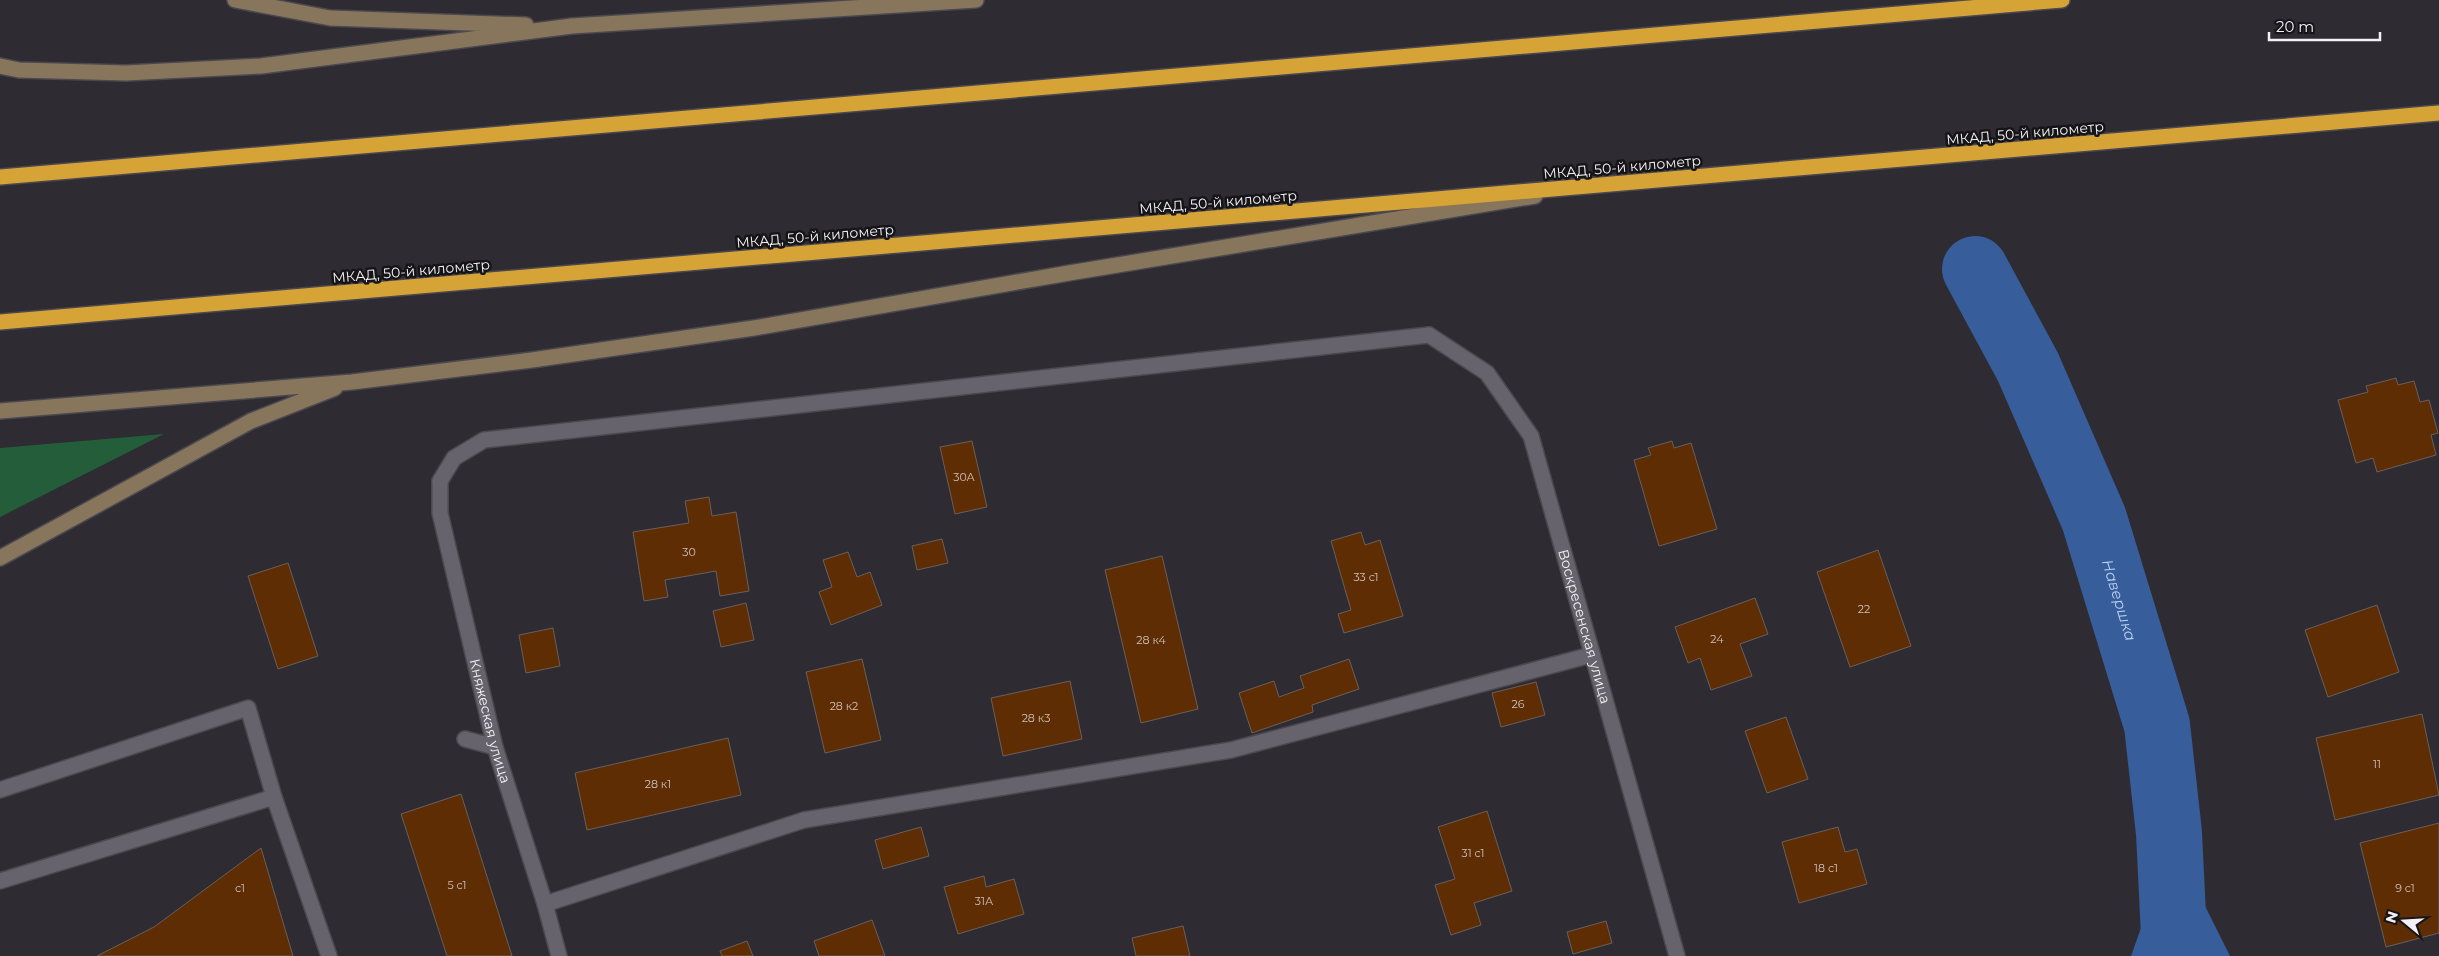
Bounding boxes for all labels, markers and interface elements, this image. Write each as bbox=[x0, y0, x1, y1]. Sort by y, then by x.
scale bar bbox=[2269, 10, 2380, 42]
text: 20 m bbox=[2276, 17, 2314, 36]
street label: МКАД, 50-й километр bbox=[1945, 117, 2105, 149]
street label: МКАД, 50-й километр bbox=[1542, 151, 1702, 183]
street label: МКАД, 50-й километр bbox=[1138, 186, 1298, 218]
street label: МКАД, 50-й километр bbox=[735, 220, 895, 252]
street label: МКАД, 50-й километр bbox=[331, 255, 491, 287]
house number: 30А bbox=[953, 470, 976, 484]
house number: 30 bbox=[682, 545, 696, 559]
street label: Воскресенская улица bbox=[1554, 547, 1615, 706]
water label: Навершка bbox=[2098, 557, 2141, 643]
house number: 33 с1 bbox=[1353, 570, 1379, 584]
house number: 22 bbox=[1858, 602, 1870, 616]
house number: 24 bbox=[1710, 632, 1724, 646]
house number: 28 к4 bbox=[1136, 633, 1166, 647]
street label: Княжеская улица bbox=[466, 657, 515, 785]
house number: 26 bbox=[1512, 697, 1525, 711]
house number: 28 к2 bbox=[830, 699, 858, 713]
house number: 28 к3 bbox=[1022, 711, 1050, 725]
house number: 11 bbox=[2373, 757, 2381, 771]
house number: 28 к1 bbox=[645, 777, 671, 791]
house number: 31 с1 bbox=[1462, 846, 1484, 860]
house number: 18 с1 bbox=[1814, 861, 1838, 875]
house number: 5 с1 bbox=[447, 878, 467, 892]
house number: с1 bbox=[235, 881, 245, 895]
house number: 9 с1 bbox=[2395, 881, 2415, 895]
house number: 31А bbox=[975, 894, 994, 908]
north arrow bbox=[2379, 896, 2429, 946]
text: N bbox=[2381, 909, 2402, 925]

